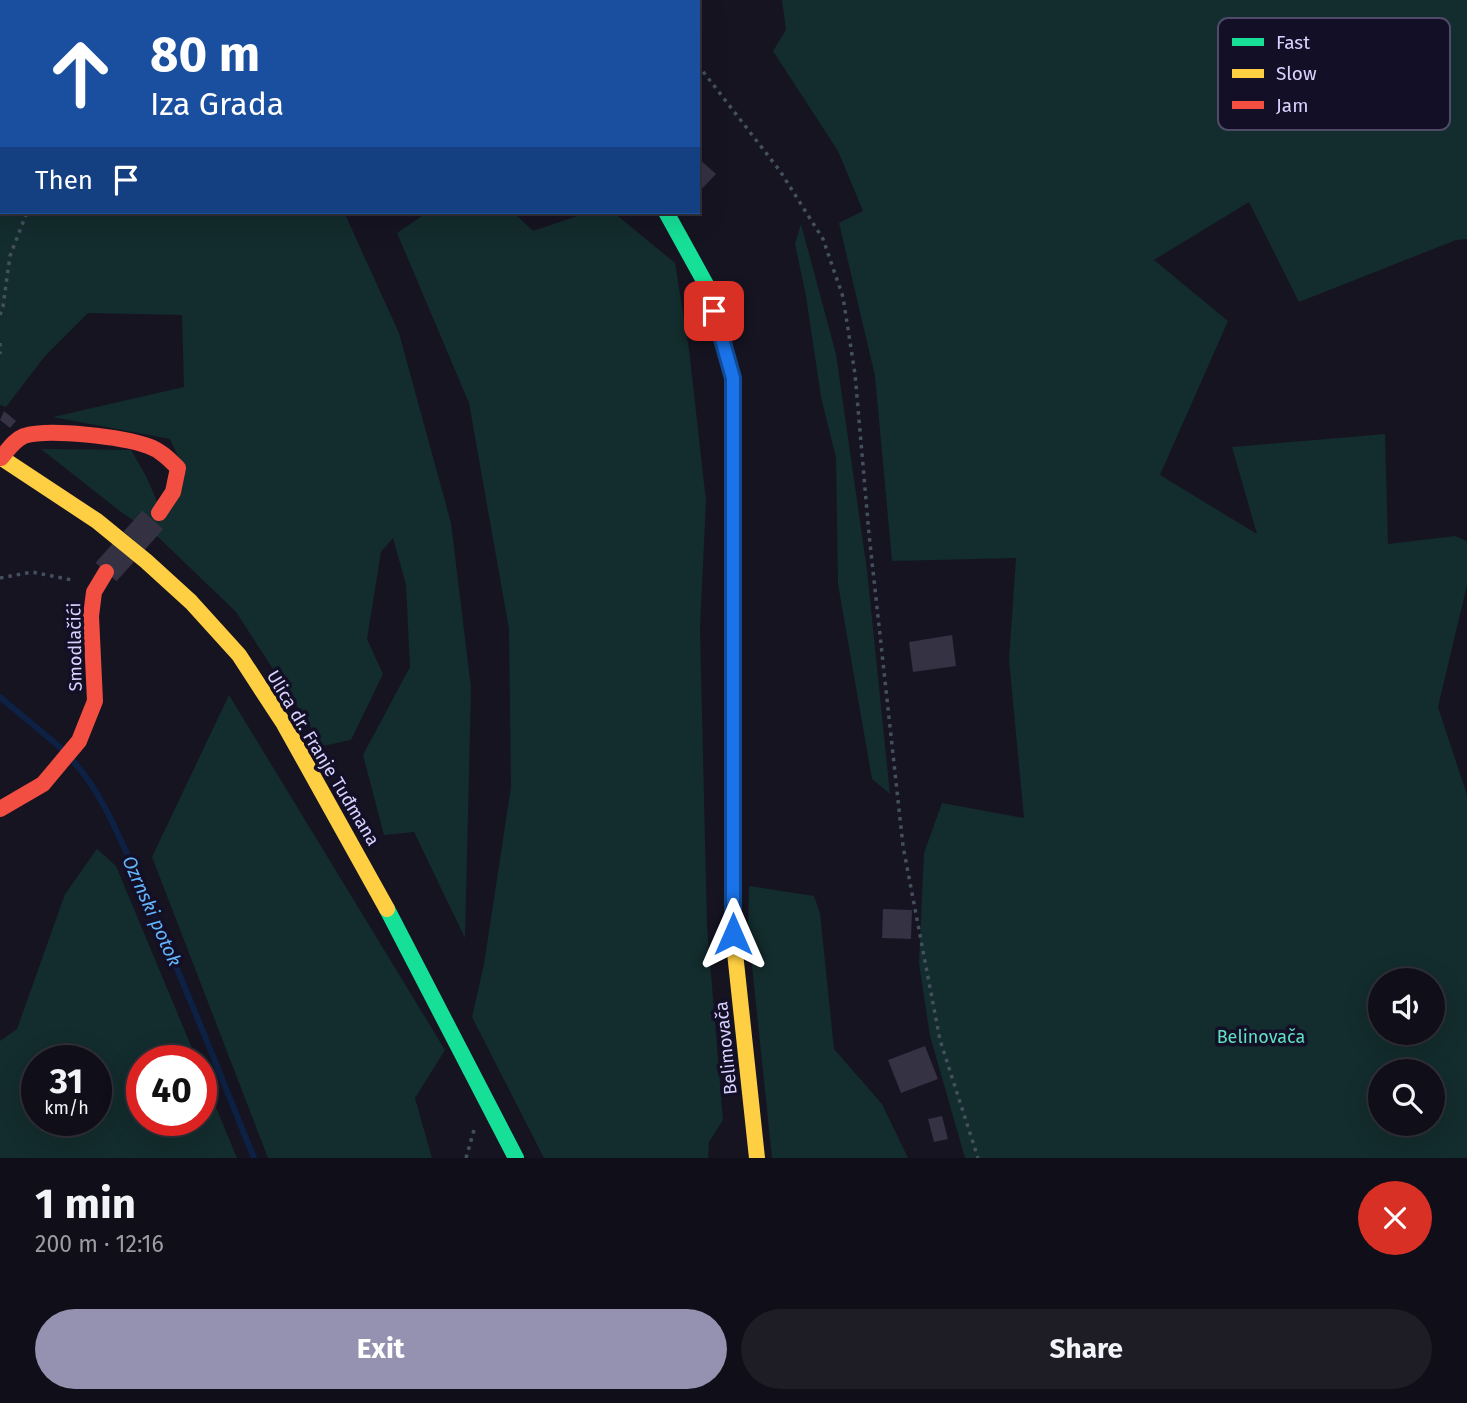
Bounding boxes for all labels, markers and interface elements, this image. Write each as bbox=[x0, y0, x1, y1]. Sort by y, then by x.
legend bbox=[1218, 18, 1450, 130]
text: 80 m bbox=[150, 25, 260, 84]
icon: ahead bbox=[35, 28, 126, 119]
text: Fast bbox=[1276, 31, 1310, 54]
text: Slow bbox=[1276, 62, 1317, 85]
text: Iza Grada bbox=[150, 85, 284, 123]
text: Jam bbox=[1276, 94, 1308, 117]
icon: arrive bbox=[107, 161, 145, 199]
text: Then bbox=[35, 165, 93, 196]
pin bbox=[684, 281, 744, 341]
icon: arrive bbox=[695, 292, 733, 330]
street label: Smodlačići bbox=[63, 602, 87, 692]
street label: Ulica dr. Franje Tuđmana bbox=[262, 666, 384, 850]
water label: Ozrnski potok bbox=[117, 852, 187, 970]
position arrow bbox=[696, 897, 770, 971]
map controls bbox=[1368, 968, 1445, 1136]
button: sound bbox=[1368, 968, 1445, 1045]
street label: Belimovača bbox=[710, 1000, 742, 1096]
park label: Belinovača bbox=[1217, 1026, 1305, 1048]
speed limit sign: 40 bbox=[126, 1045, 217, 1136]
button: search bbox=[1368, 1059, 1445, 1136]
text: 31 bbox=[50, 1060, 83, 1102]
text: km/h bbox=[44, 1097, 89, 1119]
text: 1 min bbox=[35, 1179, 136, 1229]
button: close bbox=[1358, 1181, 1432, 1255]
text: 200 m · 12:16 bbox=[35, 1230, 164, 1258]
button: Exit bbox=[35, 1309, 727, 1389]
button: Share bbox=[741, 1309, 1432, 1389]

